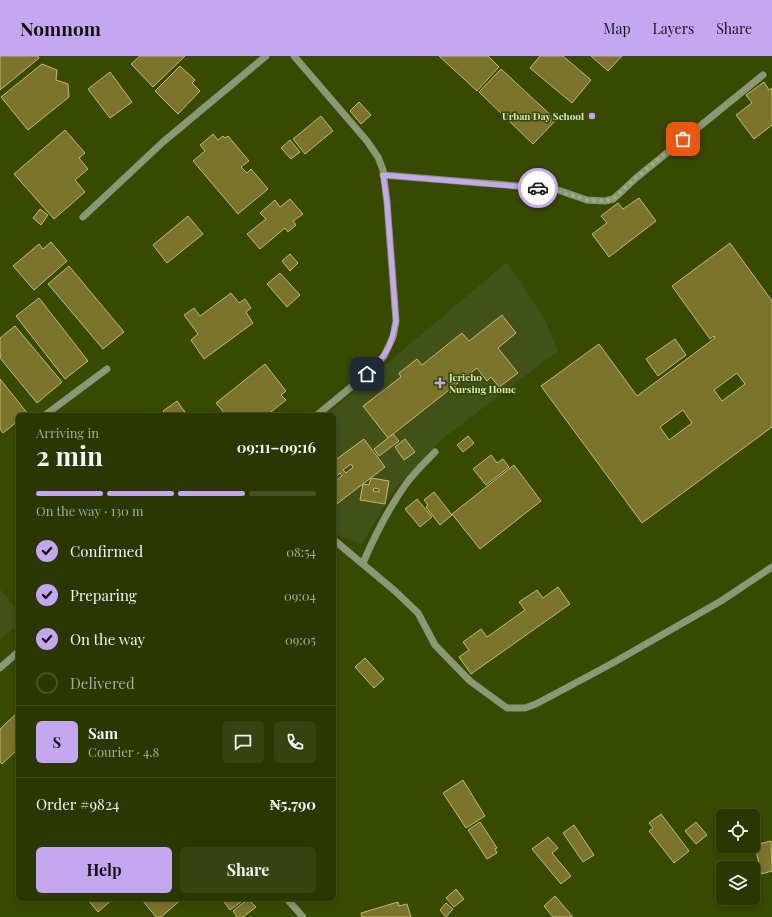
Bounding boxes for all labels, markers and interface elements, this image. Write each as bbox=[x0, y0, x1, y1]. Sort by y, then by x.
text: Nomnom bbox=[20, 15, 101, 41]
text: Map bbox=[603, 19, 631, 38]
text: Layers bbox=[653, 19, 694, 38]
text: Share bbox=[716, 19, 752, 38]
place label: Urban Day School bbox=[502, 109, 584, 123]
marker: Urban Day School bbox=[587, 111, 597, 121]
pin bbox=[666, 122, 700, 156]
icon: bag bbox=[672, 128, 694, 150]
courier bbox=[518, 168, 558, 208]
icon: car bbox=[527, 177, 549, 199]
pin bbox=[350, 357, 384, 391]
icon: home bbox=[356, 363, 378, 385]
place label: Jericho Nursing Home bbox=[448, 370, 516, 396]
marker: Jericho Nursing Home bbox=[434, 377, 446, 389]
text: Arriving in bbox=[36, 424, 99, 441]
text: 09:11–09:16 bbox=[237, 437, 316, 457]
text: 2 min bbox=[36, 438, 103, 473]
text: On the way · 130 m bbox=[36, 502, 144, 519]
icon: check bbox=[36, 540, 58, 562]
text: Confirmed bbox=[70, 541, 143, 561]
text: 08:54 bbox=[286, 543, 316, 560]
icon: check bbox=[36, 584, 58, 606]
text: Preparing bbox=[70, 585, 137, 605]
text: 09:04 bbox=[284, 587, 316, 604]
icon: check bbox=[36, 628, 58, 650]
text: On the way bbox=[70, 629, 145, 649]
text: 09:05 bbox=[285, 631, 316, 648]
text: Delivered bbox=[70, 673, 135, 693]
button: chat bbox=[222, 721, 264, 763]
button: phone bbox=[274, 721, 316, 763]
text: Sam bbox=[88, 723, 118, 743]
text: S bbox=[53, 732, 61, 752]
text: Courier · 4.8 bbox=[88, 743, 159, 760]
text: Order #9824 bbox=[36, 794, 119, 814]
text: ₦5,790 bbox=[270, 794, 316, 814]
map controls bbox=[716, 809, 760, 905]
button: locate bbox=[716, 809, 760, 853]
button: Help bbox=[36, 847, 172, 893]
button: Share bbox=[180, 847, 316, 893]
button: layers bbox=[716, 861, 760, 905]

